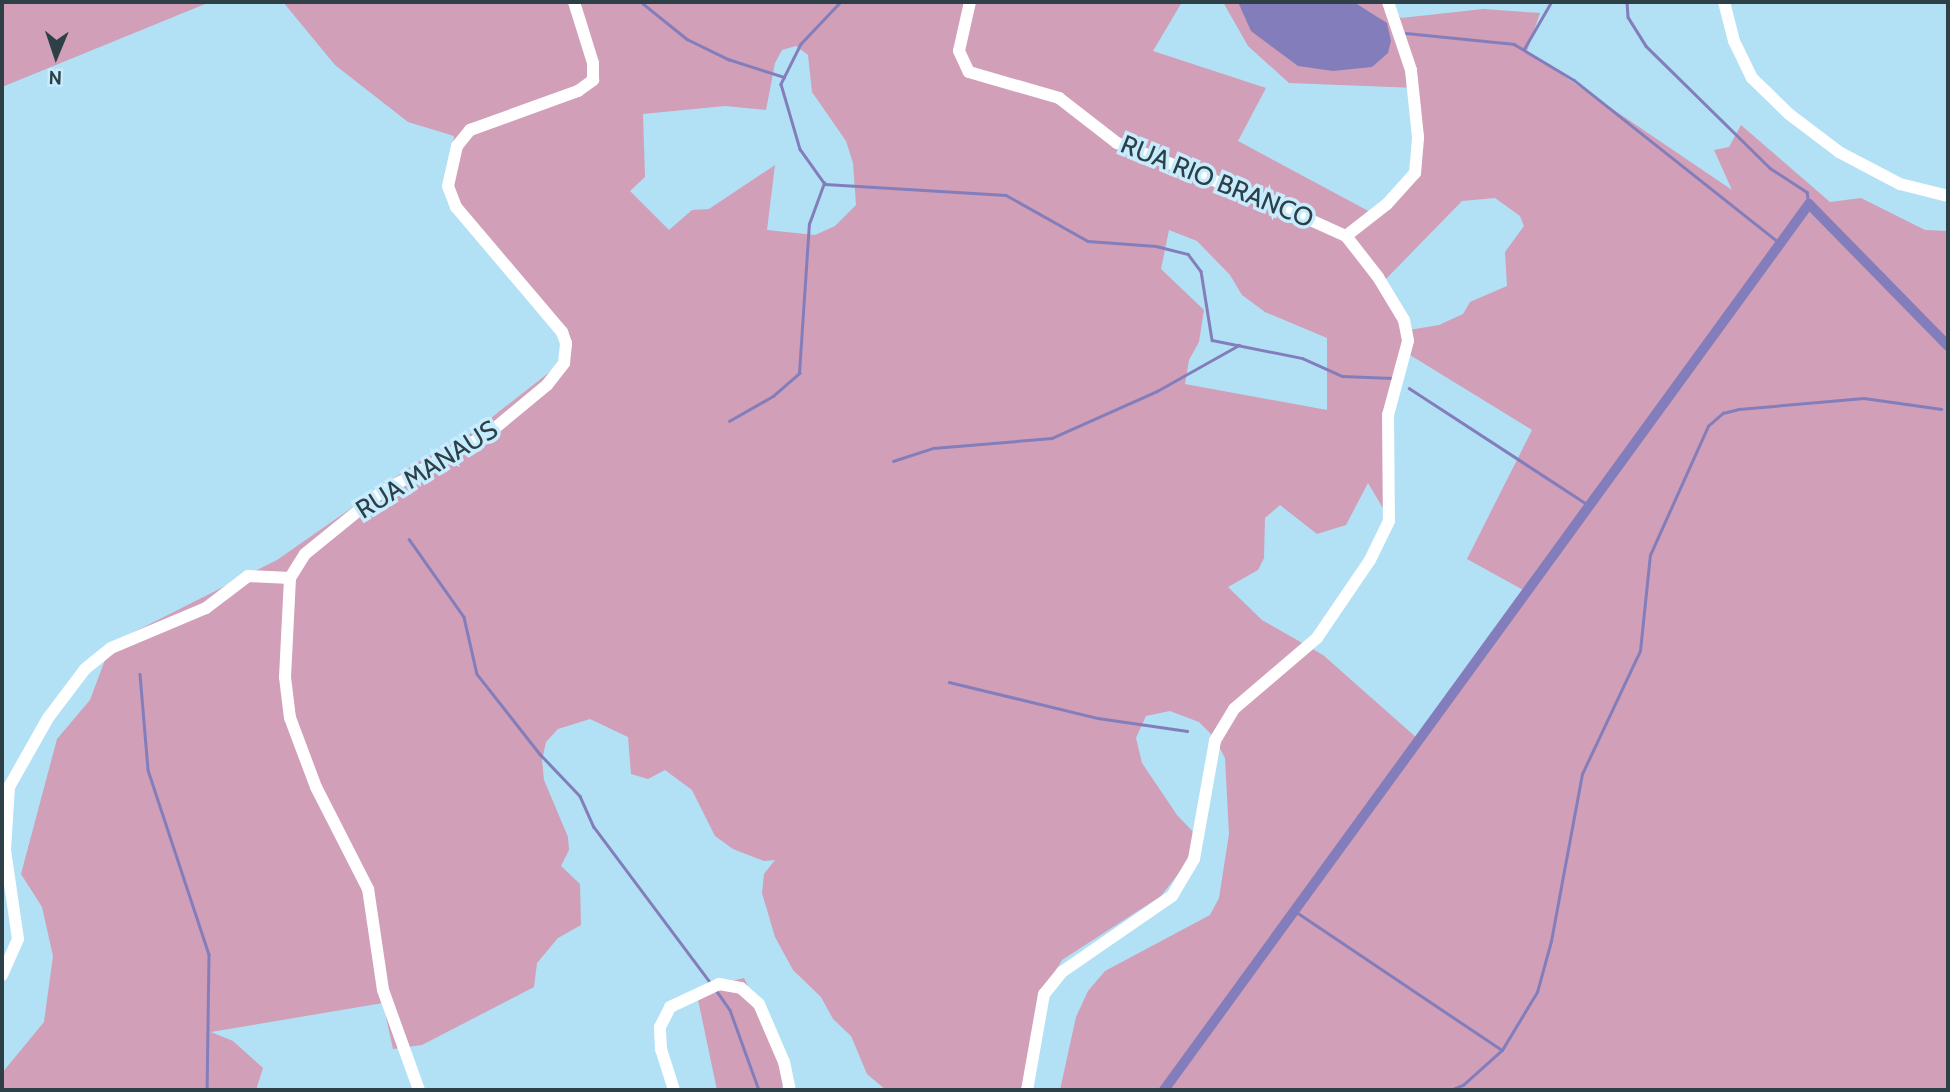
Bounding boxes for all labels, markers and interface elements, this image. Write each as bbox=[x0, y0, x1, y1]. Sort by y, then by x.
north arrow bbox=[21, 21, 91, 91]
text: N bbox=[48, 66, 62, 89]
street label: RUA RIO BRANCO bbox=[1116, 129, 1318, 235]
street label: RUA MANAUS bbox=[350, 414, 504, 526]

